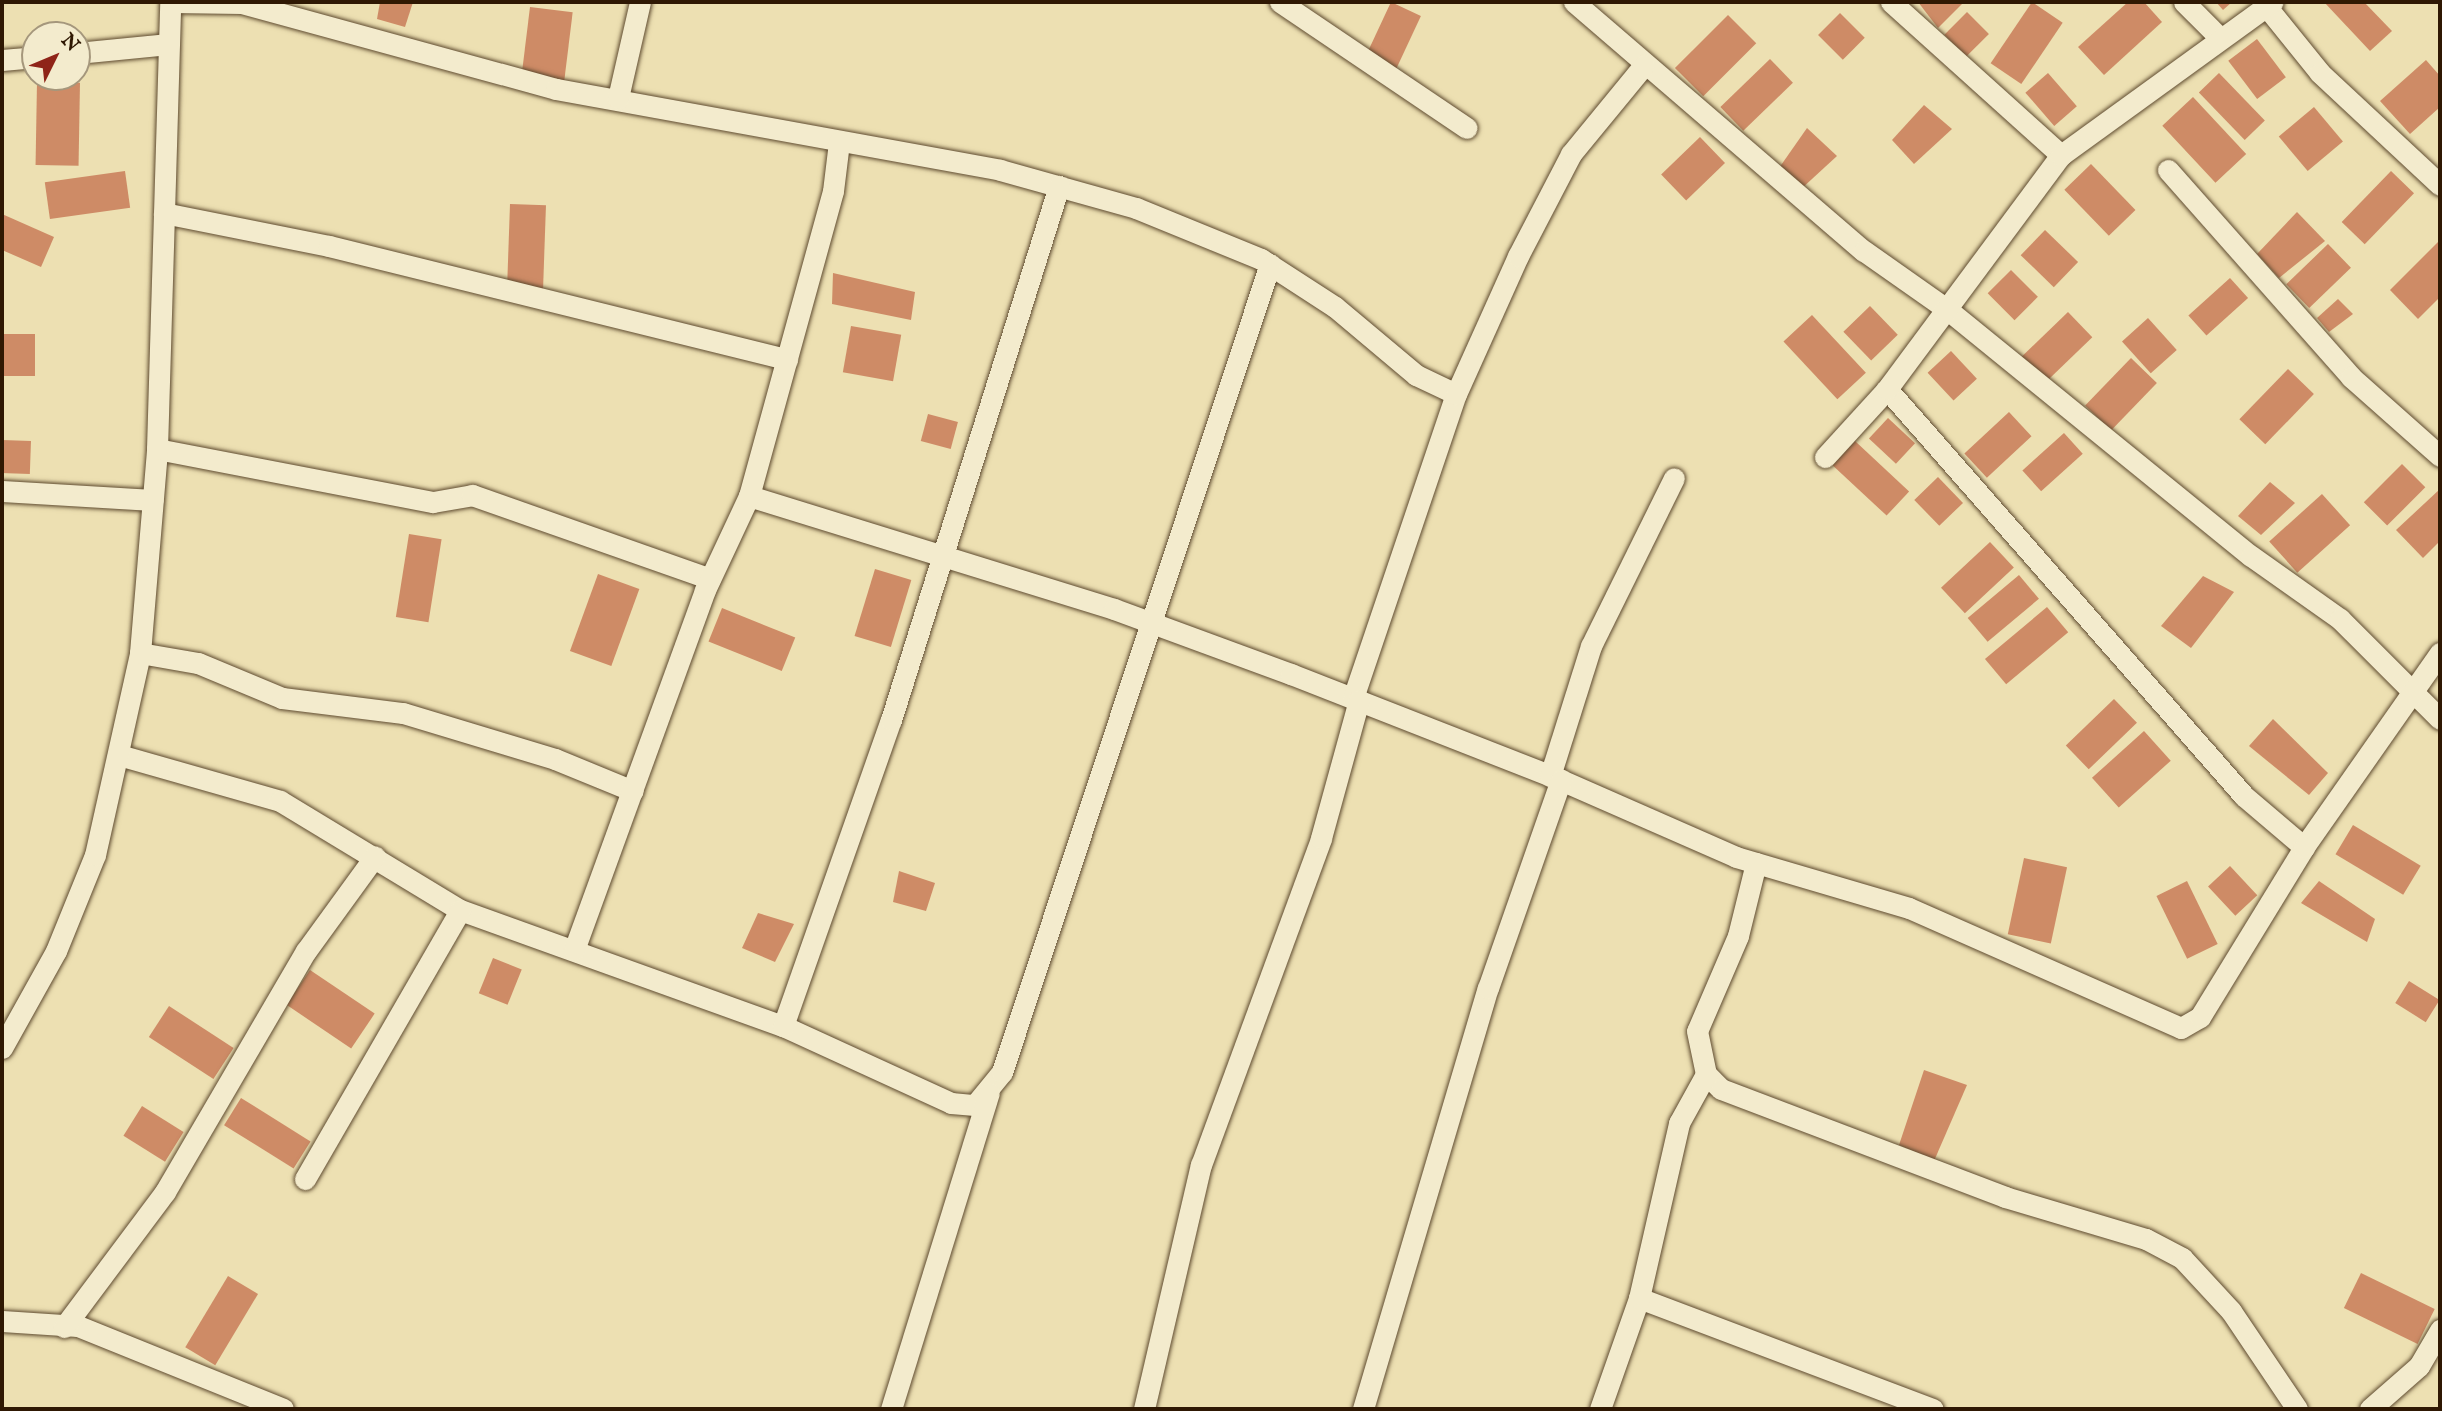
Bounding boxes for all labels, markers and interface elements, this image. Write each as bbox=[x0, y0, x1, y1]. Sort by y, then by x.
north arrow bbox=[21, 21, 91, 91]
text: N bbox=[56, 29, 84, 57]

